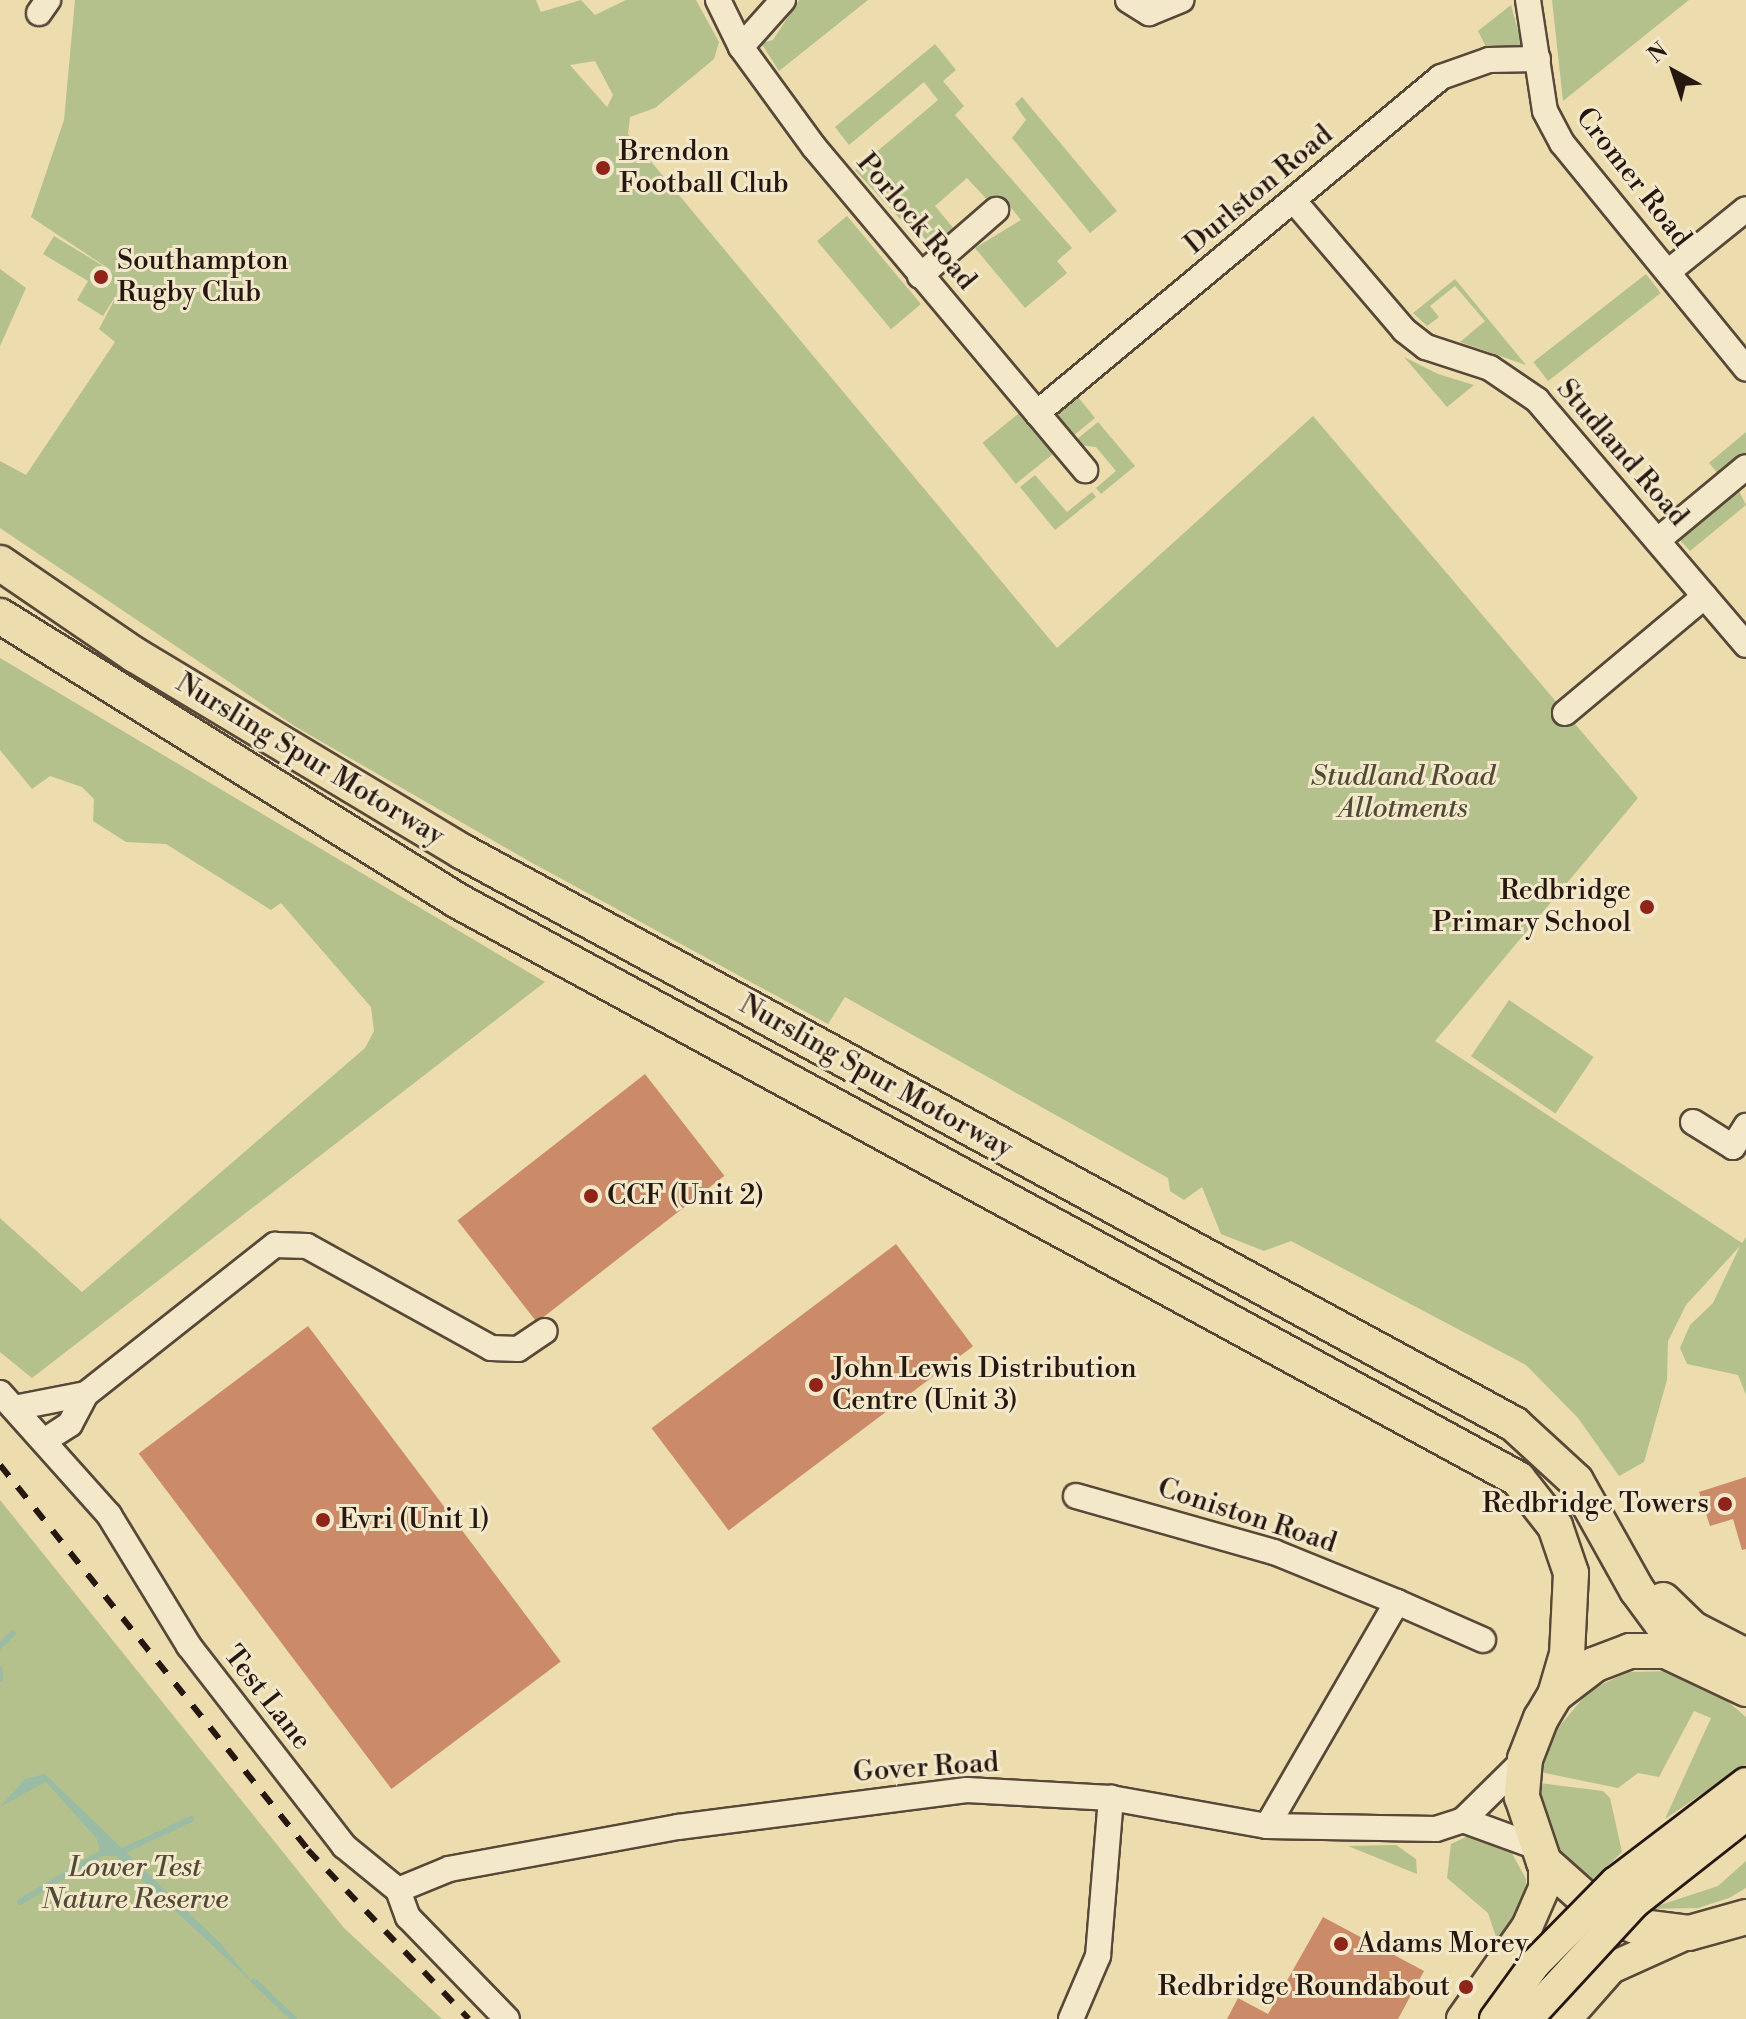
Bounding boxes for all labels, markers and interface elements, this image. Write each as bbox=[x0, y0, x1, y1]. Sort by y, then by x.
north arrow bbox=[1634, 32, 1714, 112]
text: N bbox=[1643, 37, 1674, 69]
street label: Cromer Road bbox=[1568, 101, 1698, 255]
street label: Durlston Road bbox=[1178, 118, 1340, 262]
place label: Brendon Football Club bbox=[619, 135, 789, 201]
street label: Porlock Road bbox=[849, 147, 983, 297]
marker: Brendon Football Club bbox=[594, 159, 612, 177]
place label: Southampton Rugby Club bbox=[117, 244, 288, 310]
marker: Southampton Rugby Club bbox=[92, 268, 110, 286]
street label: Studland Road bbox=[1549, 373, 1695, 533]
street label: Nursling Spur Motorway bbox=[170, 667, 450, 853]
park label: Studland Road Allotments bbox=[1311, 760, 1495, 826]
place label: Redbridge Primary School bbox=[1432, 874, 1631, 940]
marker: Redbridge Primary School bbox=[1638, 898, 1656, 916]
street label: Nursling Spur Motorway bbox=[734, 988, 1018, 1166]
place label: CCF (Unit 2) bbox=[607, 1179, 764, 1213]
marker: CCF (Unit 2) bbox=[582, 1187, 600, 1205]
place label: John Lewis Distribution Centre (Unit 3) bbox=[832, 1352, 1137, 1418]
marker: John Lewis Distribution Centre (Unit 3) bbox=[807, 1376, 825, 1394]
street label: Coniston Road bbox=[1153, 1471, 1341, 1561]
place label: Redbridge Towers bbox=[1482, 1487, 1709, 1521]
marker: Redbridge Towers bbox=[1716, 1495, 1734, 1513]
place label: Evri (Unit 1) bbox=[339, 1503, 490, 1537]
marker: Evri (Unit 1) bbox=[314, 1511, 332, 1529]
street label: Test Lane bbox=[216, 1639, 318, 1757]
street label: Gover Road bbox=[852, 1746, 1000, 1790]
park label: Lower Test Nature Reserve bbox=[42, 1851, 228, 1917]
place label: Adams Morey bbox=[1357, 1927, 1528, 1961]
marker: Adams Morey bbox=[1332, 1935, 1350, 1953]
place label: Redbridge Roundabout bbox=[1158, 1970, 1450, 2004]
marker: Redbridge Roundabout bbox=[1457, 1978, 1475, 1996]

